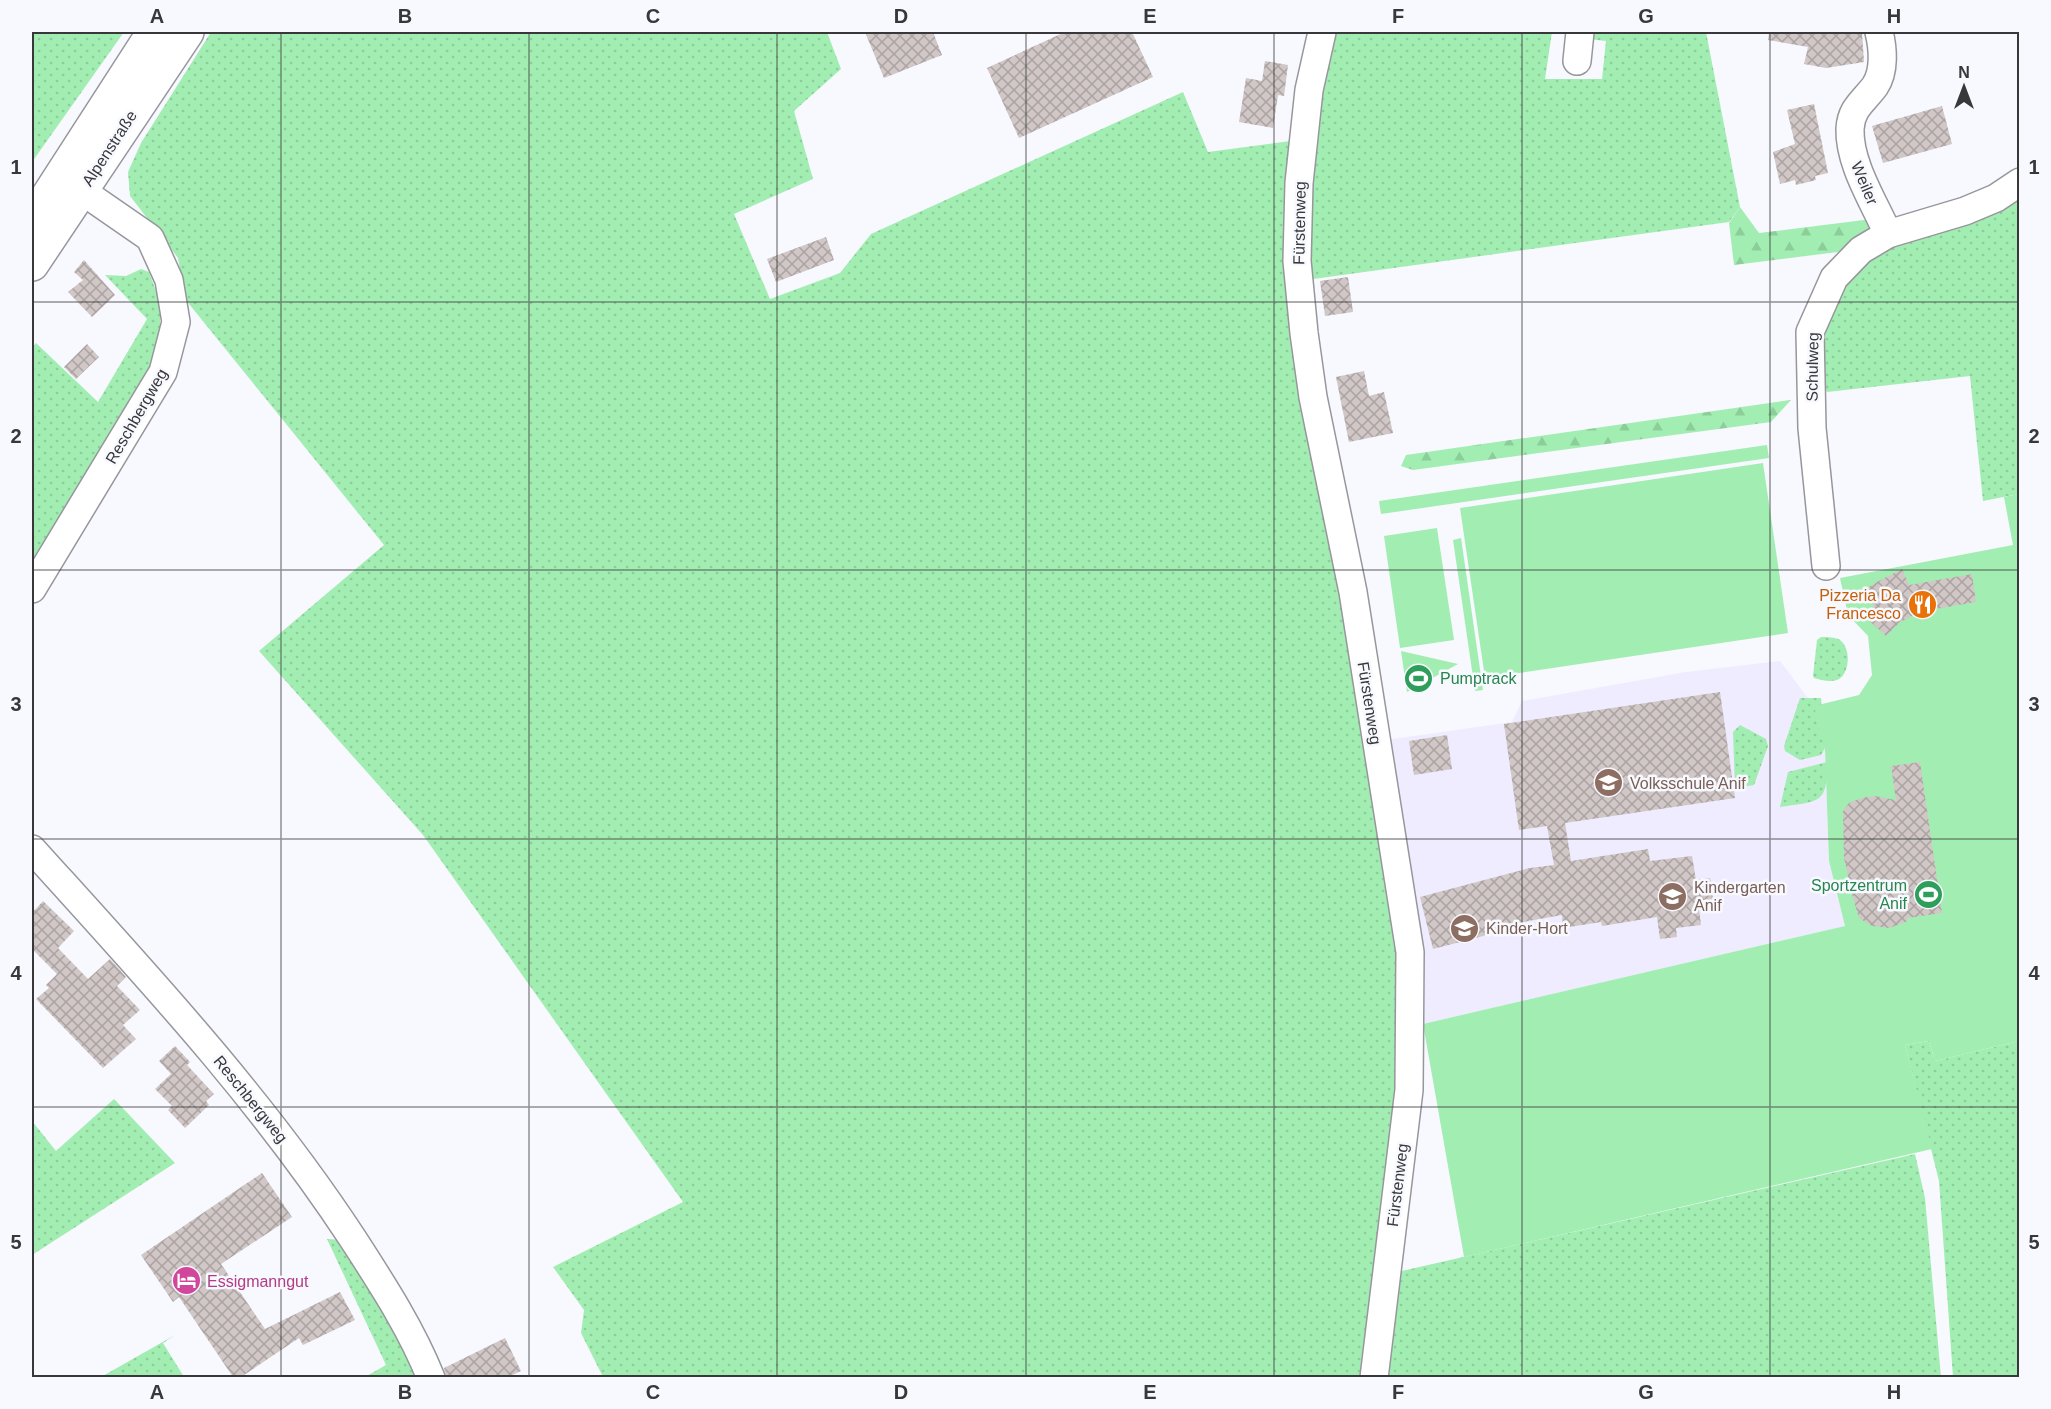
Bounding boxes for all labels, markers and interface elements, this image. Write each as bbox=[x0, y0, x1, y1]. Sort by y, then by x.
text: A bbox=[150, 5, 164, 27]
text: B bbox=[398, 5, 412, 27]
text: C bbox=[646, 5, 660, 27]
text: D bbox=[894, 5, 908, 27]
text: E bbox=[1143, 5, 1157, 27]
text: F bbox=[1392, 5, 1404, 27]
text: G bbox=[1638, 5, 1654, 27]
text: H bbox=[1887, 5, 1901, 27]
north arrow bbox=[1934, 57, 1994, 117]
text: N bbox=[1958, 64, 1970, 81]
street label: Alpenstraße bbox=[79, 107, 140, 189]
text: 1 bbox=[10, 156, 22, 178]
text: 1 bbox=[2028, 156, 2040, 178]
street label: Weiler bbox=[1848, 159, 1881, 208]
street label: Fürstenweg bbox=[1290, 181, 1309, 265]
street label: Schulweg bbox=[1803, 332, 1822, 402]
street label: Reschbergweg bbox=[102, 366, 170, 467]
text: 2 bbox=[10, 425, 22, 447]
text: 2 bbox=[2028, 425, 2040, 447]
place label: Pizzeria Da Francesco bbox=[1819, 587, 1901, 622]
restaurant icon: Pizzeria Da Francesco bbox=[1906, 588, 1938, 620]
street label: Fürstenweg bbox=[1355, 660, 1384, 746]
sports icon: Pumptrack bbox=[1403, 662, 1435, 694]
place label: Pumptrack bbox=[1440, 670, 1517, 687]
text: 3 bbox=[10, 693, 22, 715]
text: 3 bbox=[2028, 693, 2040, 715]
school or university icon: Volksschule Anif bbox=[1593, 767, 1625, 799]
place label: Volksschule Anif bbox=[1630, 775, 1746, 792]
place label: Sportzentrum Anif bbox=[1811, 877, 1908, 912]
sports icon: Sportzentrum Anif bbox=[1912, 878, 1944, 910]
place label: Kindergarten Anif bbox=[1694, 879, 1786, 914]
school or university icon: Kindergarten Anif bbox=[1657, 880, 1689, 912]
school or university icon: Kinder-Hort bbox=[1449, 912, 1481, 944]
place label: Kinder-Hort bbox=[1486, 920, 1568, 937]
text: 4 bbox=[10, 962, 22, 984]
text: 4 bbox=[2028, 962, 2040, 984]
street label: Reschbergweg bbox=[210, 1052, 291, 1146]
street label: Fürstenweg bbox=[1384, 1143, 1411, 1228]
text: 5 bbox=[10, 1231, 22, 1253]
text: 5 bbox=[2028, 1231, 2040, 1253]
hotel icon: Essigmanngut bbox=[170, 1265, 202, 1297]
place label: Essigmanngut bbox=[207, 1273, 309, 1290]
text: A bbox=[150, 1381, 164, 1403]
text: B bbox=[398, 1381, 412, 1403]
text: C bbox=[646, 1381, 660, 1403]
text: D bbox=[894, 1381, 908, 1403]
text: E bbox=[1143, 1381, 1157, 1403]
text: F bbox=[1392, 1381, 1404, 1403]
text: G bbox=[1638, 1381, 1654, 1403]
text: H bbox=[1887, 1381, 1901, 1403]

